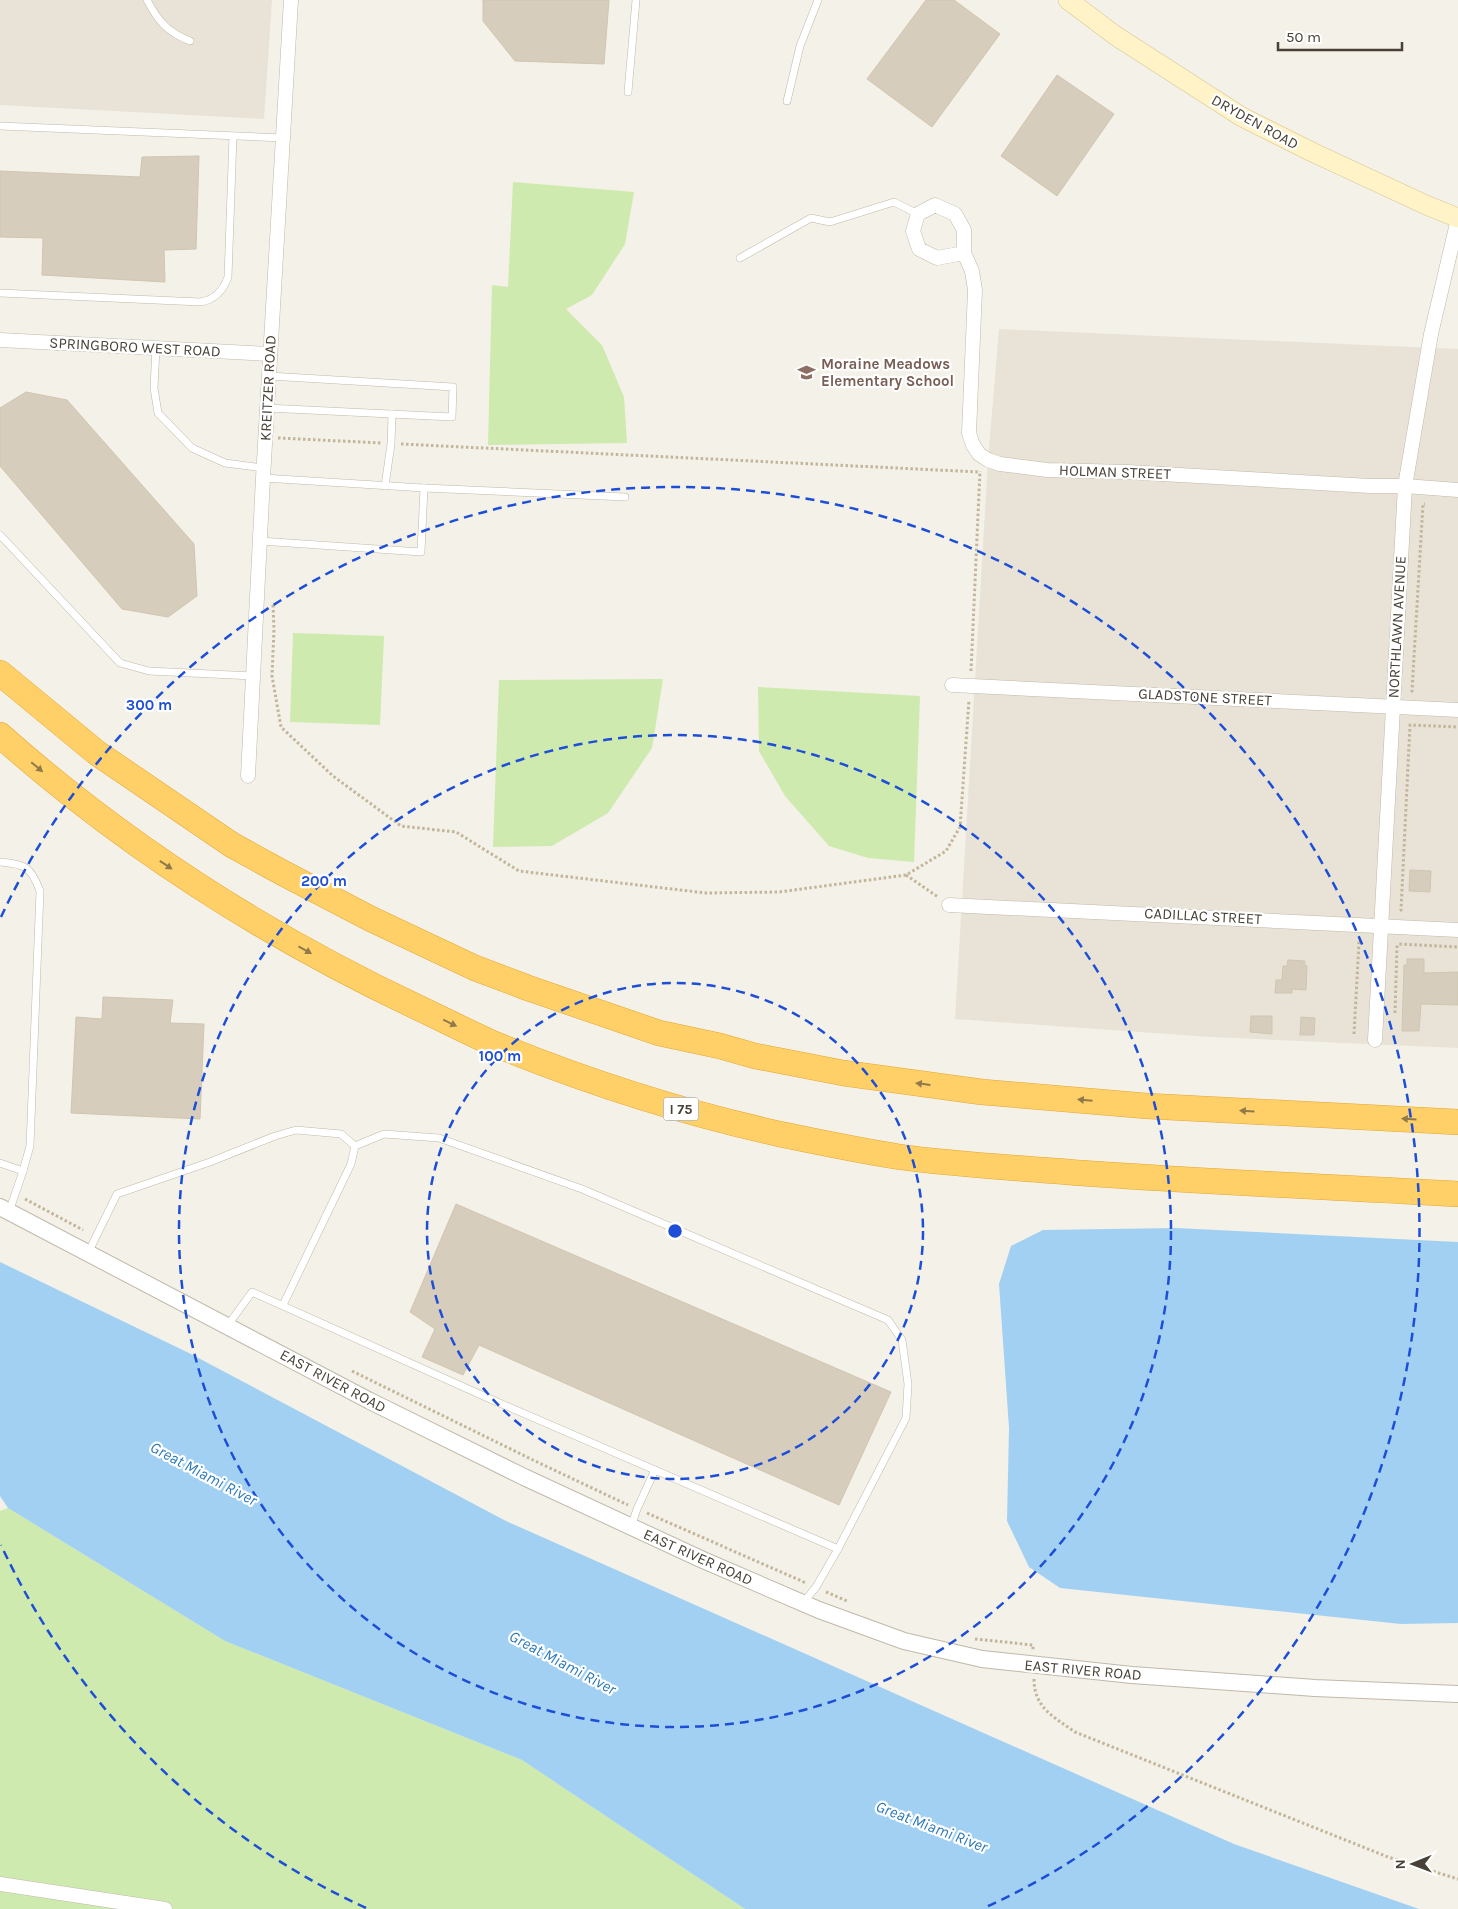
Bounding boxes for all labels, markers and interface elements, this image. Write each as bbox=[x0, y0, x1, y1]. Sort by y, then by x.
scale bar bbox=[1278, 20, 1402, 52]
text: 50 m bbox=[1286, 28, 1321, 46]
street label: DRYDEN ROAD bbox=[1208, 91, 1302, 153]
street label: SPRINGBORO WEST ROAD bbox=[49, 334, 221, 360]
street label: KREITZER ROAD bbox=[256, 335, 280, 441]
place label: Moraine Meadows Elementary School bbox=[821, 355, 954, 390]
school or university icon: Moraine Meadows Elementary School bbox=[797, 363, 817, 383]
street label: HOLMAN STREET bbox=[1059, 461, 1172, 483]
street label: NORTHLAWN AVENUE bbox=[1384, 555, 1410, 699]
street label: GLADSTONE STREET bbox=[1138, 685, 1273, 710]
text: 300 m bbox=[126, 696, 172, 714]
one-way arrow bbox=[30, 762, 43, 773]
one-way arrow bbox=[159, 861, 173, 870]
text: 200 m bbox=[301, 872, 347, 890]
street label: CADILLAC STREET bbox=[1144, 904, 1263, 928]
one-way arrow bbox=[298, 945, 311, 954]
one-way arrow bbox=[443, 1019, 457, 1027]
text: 100 m bbox=[479, 1047, 521, 1065]
one-way arrow bbox=[915, 1080, 931, 1088]
one-way arrow bbox=[1077, 1096, 1093, 1104]
road number: I 75 bbox=[664, 1098, 698, 1120]
one-way arrow bbox=[1239, 1106, 1255, 1114]
one-way arrow bbox=[1401, 1114, 1417, 1122]
centre of rings bbox=[666, 1222, 684, 1240]
street label: EAST RIVER ROAD bbox=[277, 1345, 389, 1417]
water label: Great Miami River bbox=[147, 1437, 261, 1510]
street label: EAST RIVER ROAD bbox=[641, 1525, 755, 1589]
water label: Great Miami River bbox=[506, 1626, 620, 1699]
street label: EAST RIVER ROAD bbox=[1024, 1656, 1142, 1684]
water label: Great Miami River bbox=[873, 1796, 991, 1857]
north arrow bbox=[1388, 1839, 1438, 1889]
text: N bbox=[1392, 1859, 1409, 1869]

